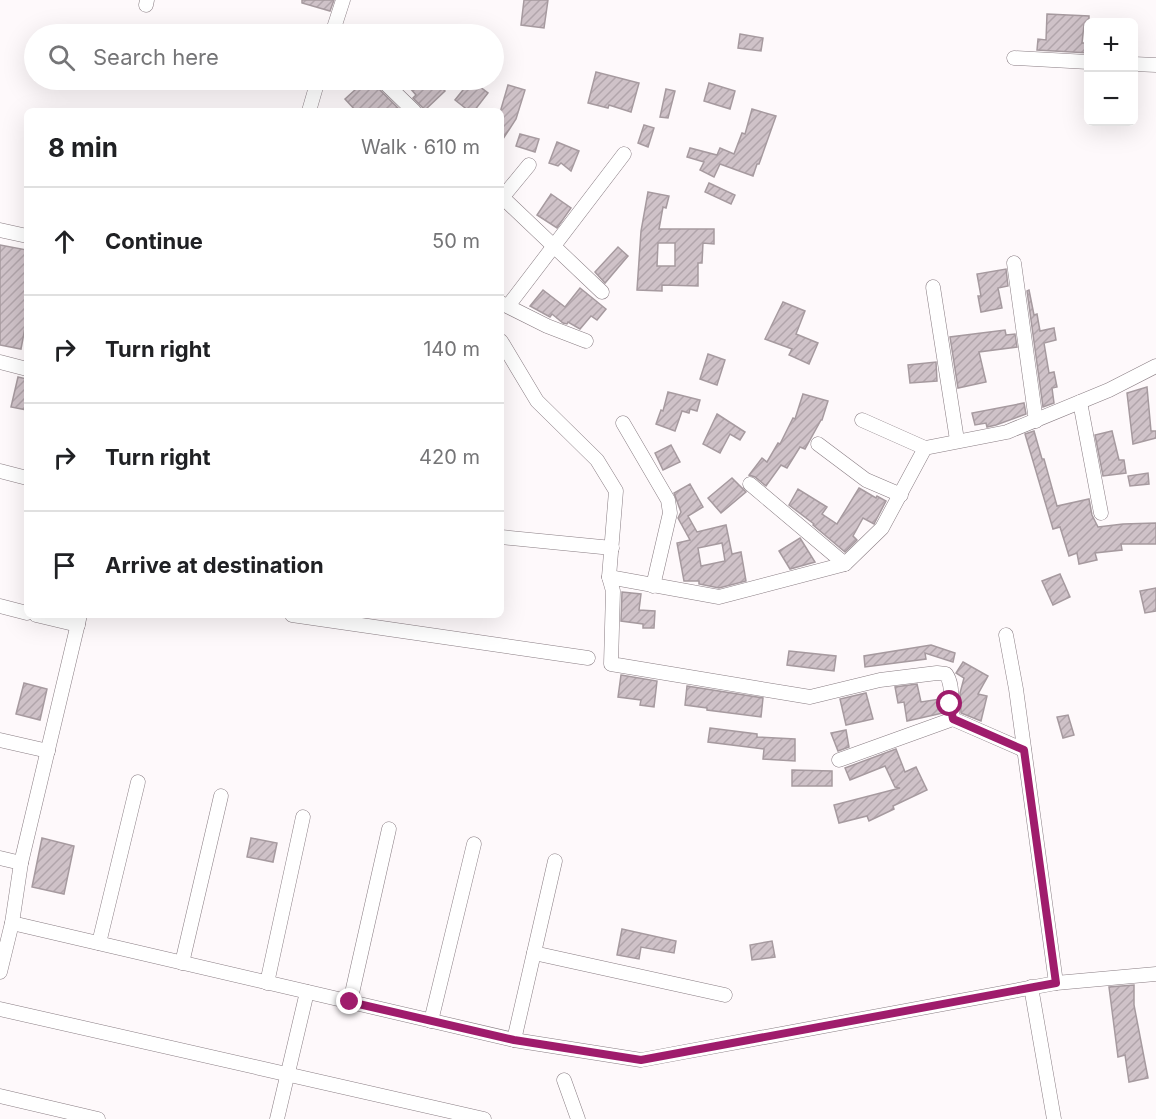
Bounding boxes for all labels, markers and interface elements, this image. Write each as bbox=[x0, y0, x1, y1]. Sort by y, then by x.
map controls bbox=[1084, 18, 1138, 126]
button: + bbox=[1084, 18, 1138, 72]
search box bbox=[24, 24, 504, 90]
icon: search bbox=[45, 41, 78, 74]
text: Search here bbox=[93, 44, 219, 70]
button: − bbox=[1084, 72, 1138, 126]
text: 8 min bbox=[48, 132, 118, 163]
text: Walk · 610 m bbox=[361, 135, 480, 159]
icon: ahead bbox=[48, 225, 81, 258]
text: Continue bbox=[105, 228, 203, 254]
text: 50 m bbox=[432, 229, 480, 253]
icon: right bbox=[48, 333, 81, 366]
text: Turn right bbox=[105, 336, 211, 362]
text: 140 m bbox=[423, 337, 480, 361]
icon: right bbox=[48, 441, 81, 474]
text: Turn right bbox=[105, 444, 211, 470]
text: 420 m bbox=[419, 445, 480, 469]
icon: arrive bbox=[48, 549, 81, 582]
text: Arrive at destination bbox=[105, 552, 324, 578]
route start bbox=[936, 690, 962, 716]
route end bbox=[336, 988, 362, 1014]

